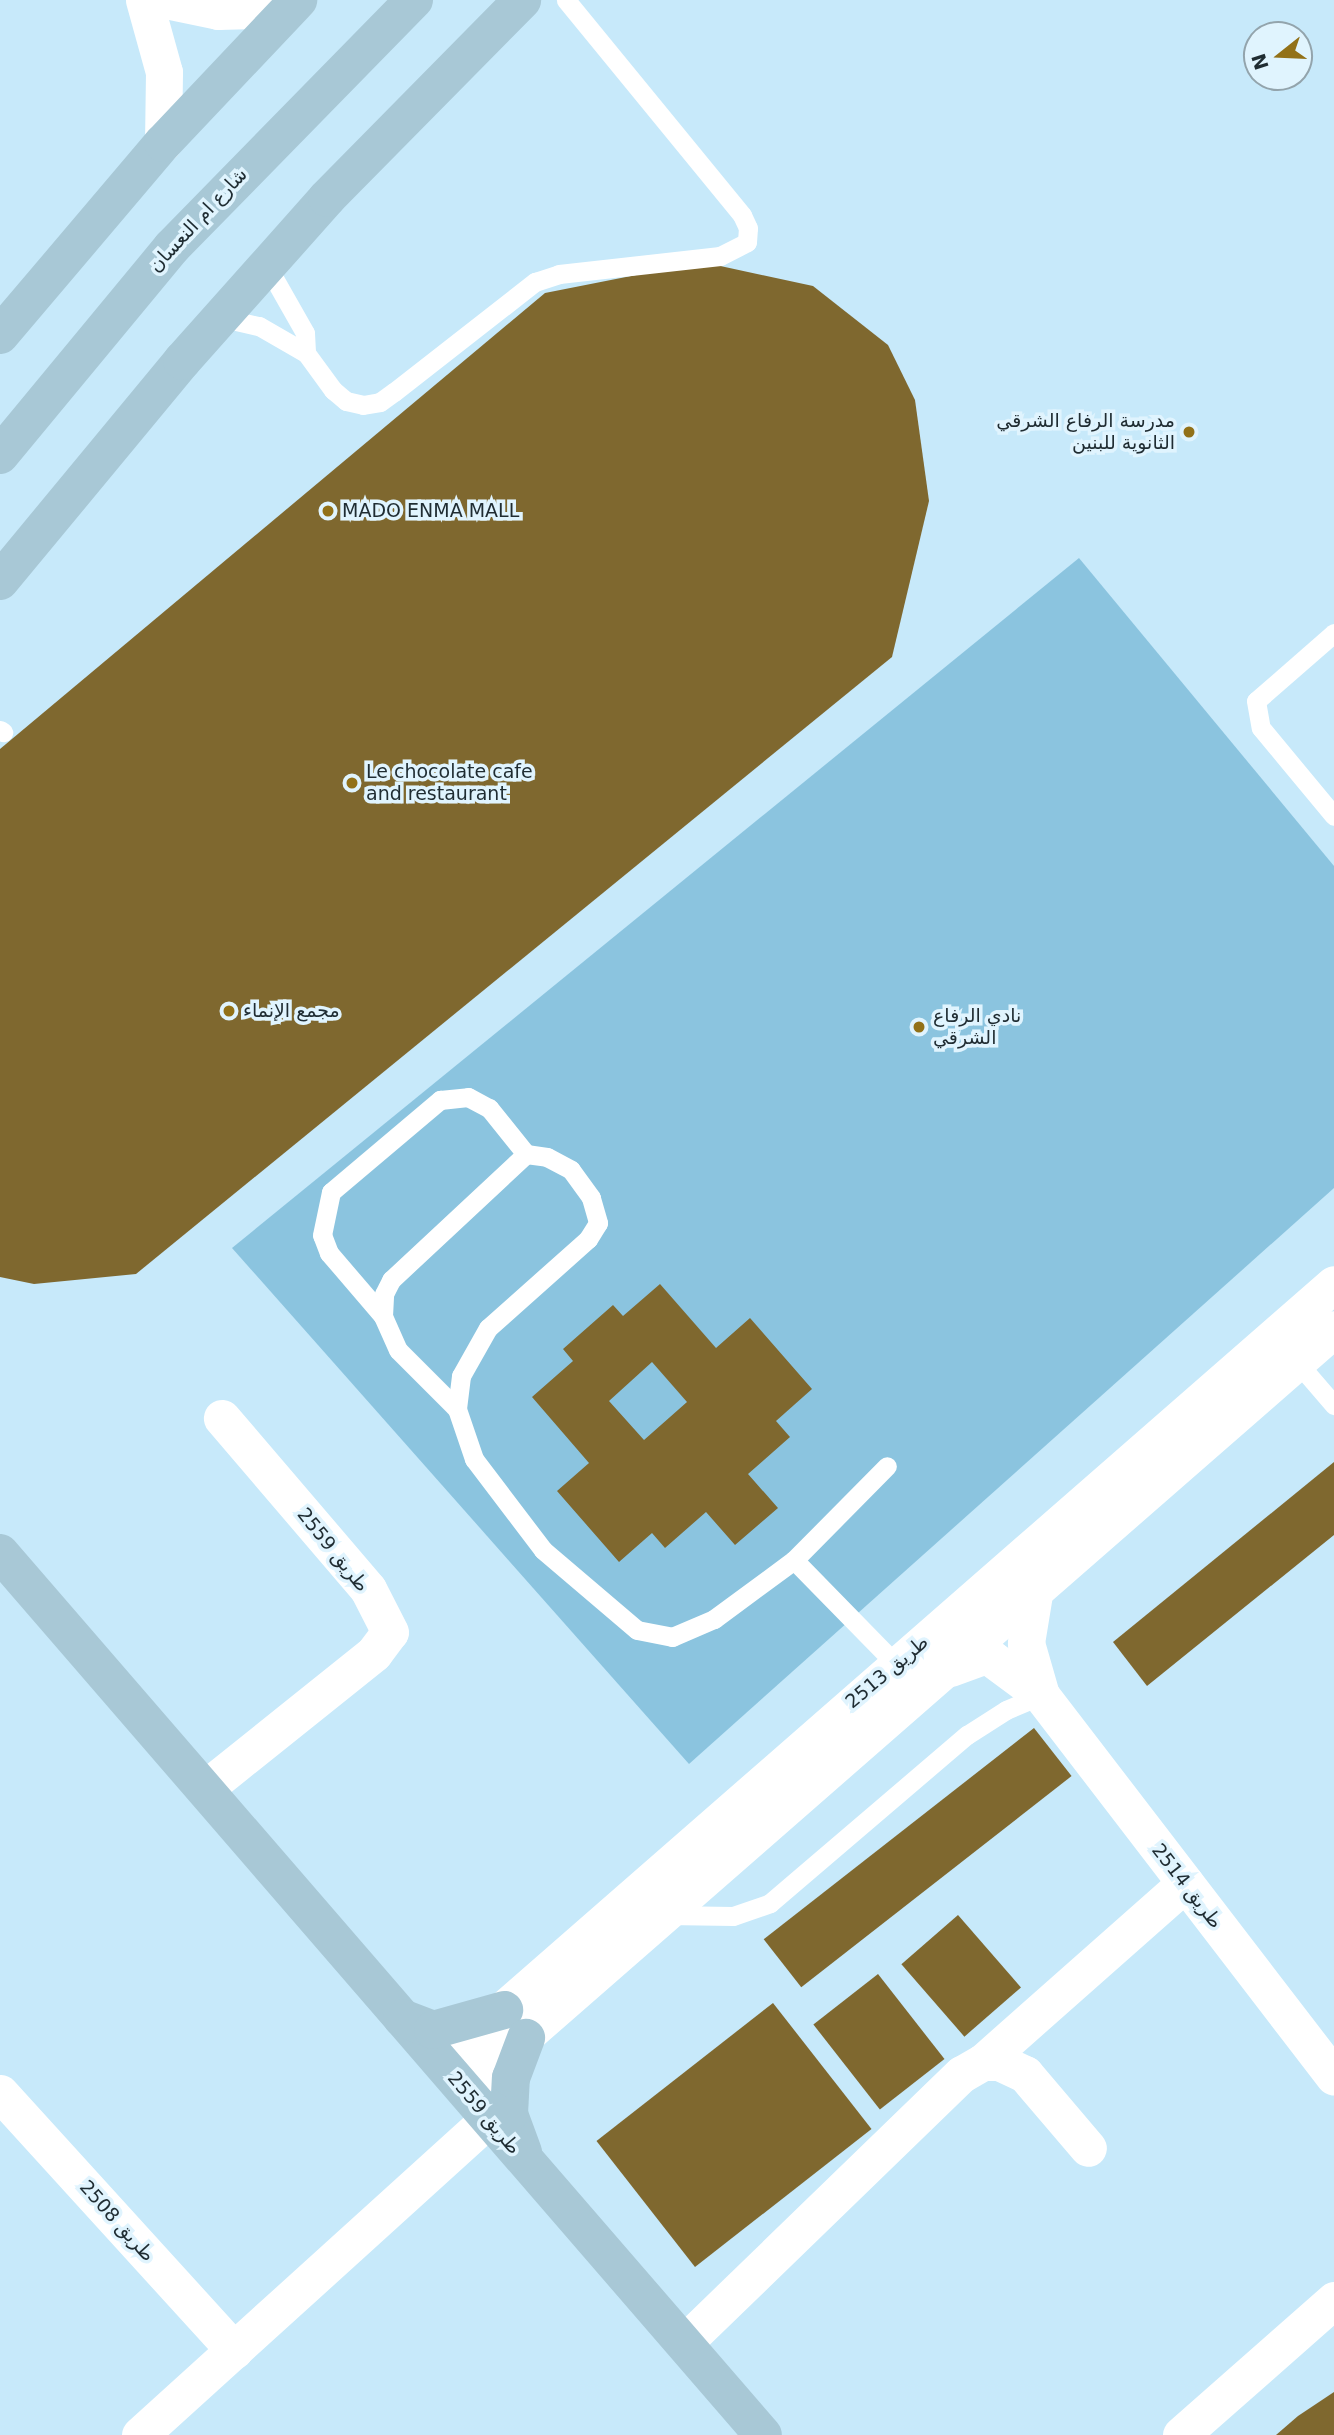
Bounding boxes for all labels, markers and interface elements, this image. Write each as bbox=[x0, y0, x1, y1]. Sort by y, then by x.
north arrow bbox=[1243, 21, 1313, 91]
text: N bbox=[1247, 51, 1273, 73]
street label: شارع ام النعسان bbox=[144, 163, 252, 277]
place label: مدرسة الرفاع الشرقي الثانوية للبنين bbox=[996, 410, 1175, 454]
marker: مدرسة الرفاع الشرقي الثانوية للبنين bbox=[1181, 424, 1197, 440]
place label: MADO ENMA MALL bbox=[342, 500, 519, 522]
marker: MADO ENMA MALL bbox=[320, 503, 336, 519]
place label: Le chocolate cafe and restaurant bbox=[366, 761, 533, 805]
marker: Le chocolate cafe and restaurant bbox=[344, 775, 360, 791]
place label: مجمع الإنماء bbox=[243, 1000, 340, 1022]
marker: مجمع الإنماء bbox=[221, 1003, 237, 1019]
place label: نادي الرفاع الشرقي bbox=[933, 1005, 1021, 1049]
marker: نادي الرفاع الشرقي bbox=[911, 1019, 927, 1035]
street label: طريق 2559 bbox=[292, 1504, 374, 1596]
street label: طريق 2513 bbox=[841, 1631, 933, 1713]
street label: طريق 2514 bbox=[1147, 1839, 1227, 1933]
street label: طريق 2559 bbox=[443, 2067, 525, 2159]
street label: طريق 2508 bbox=[75, 2176, 159, 2266]

